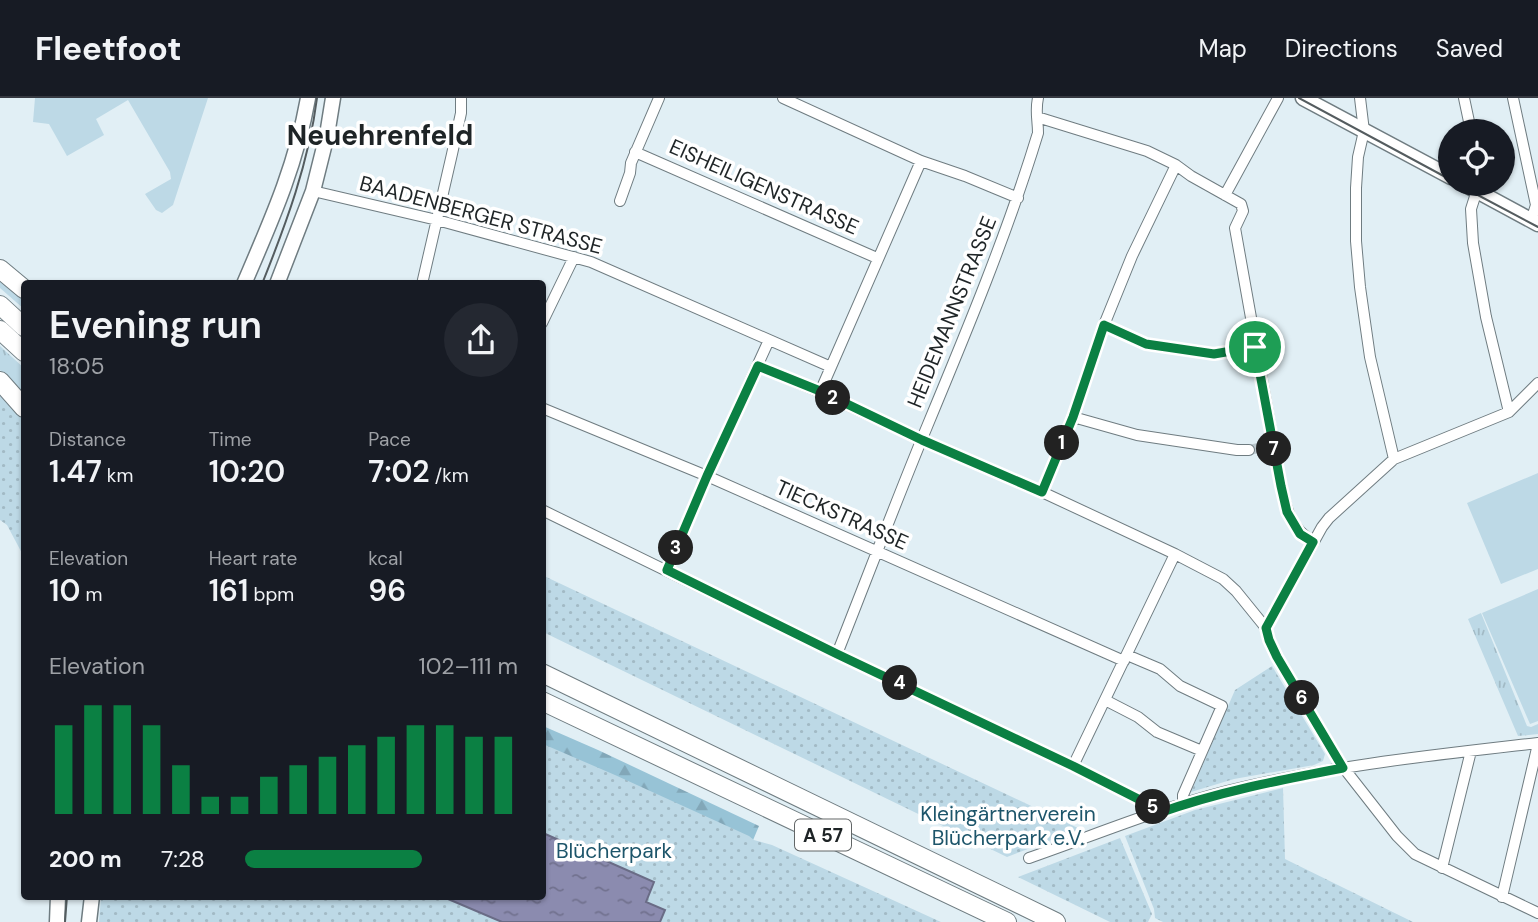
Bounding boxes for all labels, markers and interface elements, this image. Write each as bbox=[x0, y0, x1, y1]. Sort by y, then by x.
text: Fleetfoot bbox=[35, 27, 181, 70]
text: Map bbox=[1199, 33, 1247, 64]
text: Directions bbox=[1285, 33, 1398, 64]
text: Saved bbox=[1436, 33, 1503, 64]
district label: Neuehrenfeld bbox=[287, 117, 473, 154]
map controls bbox=[1438, 119, 1515, 196]
button: locate bbox=[1438, 119, 1515, 196]
street label: EISHEILIGENSTRASSE bbox=[665, 133, 863, 241]
street label: BAADENBERGER STRASSE bbox=[357, 169, 605, 261]
street label: HEIDEMANNSTRASSE bbox=[901, 212, 1003, 412]
text: Evening run bbox=[49, 300, 262, 350]
button: share bbox=[444, 303, 518, 377]
pin bbox=[1225, 317, 1285, 377]
icon: arrive bbox=[1236, 328, 1274, 366]
text: 18:05 bbox=[49, 351, 105, 381]
pin: 2 bbox=[816, 380, 850, 416]
text: 2 bbox=[827, 385, 838, 410]
pin: 1 bbox=[1044, 426, 1080, 460]
text: Distance bbox=[49, 427, 126, 452]
text: Time bbox=[209, 427, 252, 452]
text: Pace bbox=[368, 427, 411, 452]
text: 1 bbox=[1058, 430, 1065, 455]
pin: 7 bbox=[1256, 432, 1292, 466]
text: 7 bbox=[1268, 436, 1279, 461]
text: 1.47 bbox=[49, 452, 102, 491]
text: 10:20 bbox=[209, 452, 285, 491]
text: 7:02 bbox=[368, 452, 430, 491]
text: km bbox=[102, 463, 133, 488]
text: /km bbox=[430, 463, 469, 488]
street label: TIECKSTRASSE bbox=[771, 473, 913, 557]
pin: 3 bbox=[658, 531, 694, 566]
text: 3 bbox=[670, 535, 681, 560]
text: Elevation bbox=[49, 546, 128, 571]
text: Heart rate bbox=[209, 546, 297, 571]
text: kcal bbox=[368, 546, 403, 571]
text: 10 bbox=[49, 571, 80, 610]
text: 161 bbox=[209, 571, 249, 610]
text: 96 bbox=[368, 571, 406, 610]
text: m bbox=[80, 582, 102, 607]
text: bpm bbox=[249, 582, 294, 607]
text: Elevation bbox=[49, 651, 145, 681]
text: 102–111 m bbox=[419, 651, 518, 681]
pin: 4 bbox=[883, 666, 918, 700]
text: 4 bbox=[893, 670, 906, 695]
pin: 6 bbox=[1284, 680, 1320, 716]
text: 6 bbox=[1295, 685, 1308, 710]
pin: 5 bbox=[1136, 790, 1170, 824]
text: 5 bbox=[1147, 794, 1158, 819]
park label: Kleingärtnerverein Blücherpark e.V. bbox=[920, 800, 1096, 852]
road number: A 57 bbox=[795, 820, 851, 850]
park label: Blücherpark bbox=[556, 837, 672, 865]
text: 200 m bbox=[49, 844, 122, 874]
text: 7:28 bbox=[161, 844, 205, 874]

